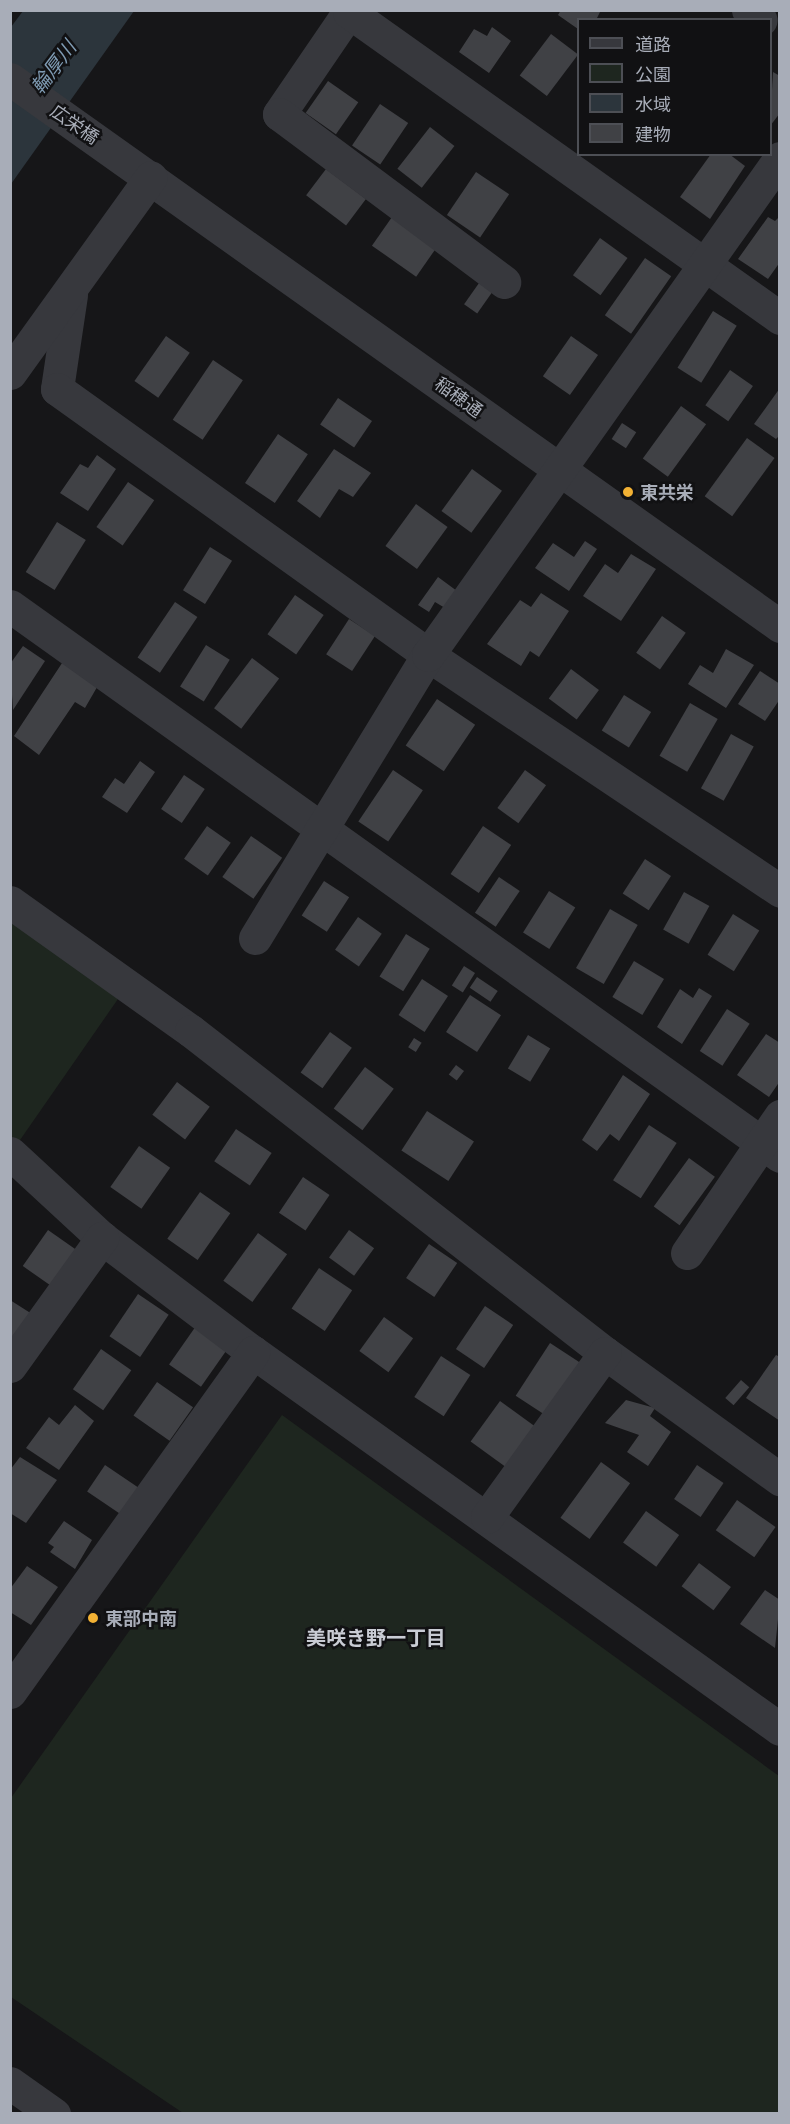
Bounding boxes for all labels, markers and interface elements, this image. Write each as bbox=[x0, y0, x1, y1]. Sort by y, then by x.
legend bbox=[577, 18, 772, 156]
text: 道路 bbox=[635, 33, 671, 55]
water label: 輪厚川 bbox=[25, 36, 81, 98]
text: 公園 bbox=[635, 63, 671, 85]
text: 水域 bbox=[635, 93, 671, 115]
street label: 広栄橋 bbox=[47, 100, 103, 148]
text: 建物 bbox=[635, 123, 671, 145]
street label: 稲穂通 bbox=[431, 372, 487, 422]
place label: 東共栄 bbox=[640, 481, 694, 503]
marker: 東共栄 bbox=[621, 485, 635, 499]
place label: 東部中南 bbox=[105, 1607, 177, 1629]
marker: 東部中南 bbox=[86, 1611, 100, 1625]
district label: 美咲き野一丁目 bbox=[306, 1625, 446, 1649]

